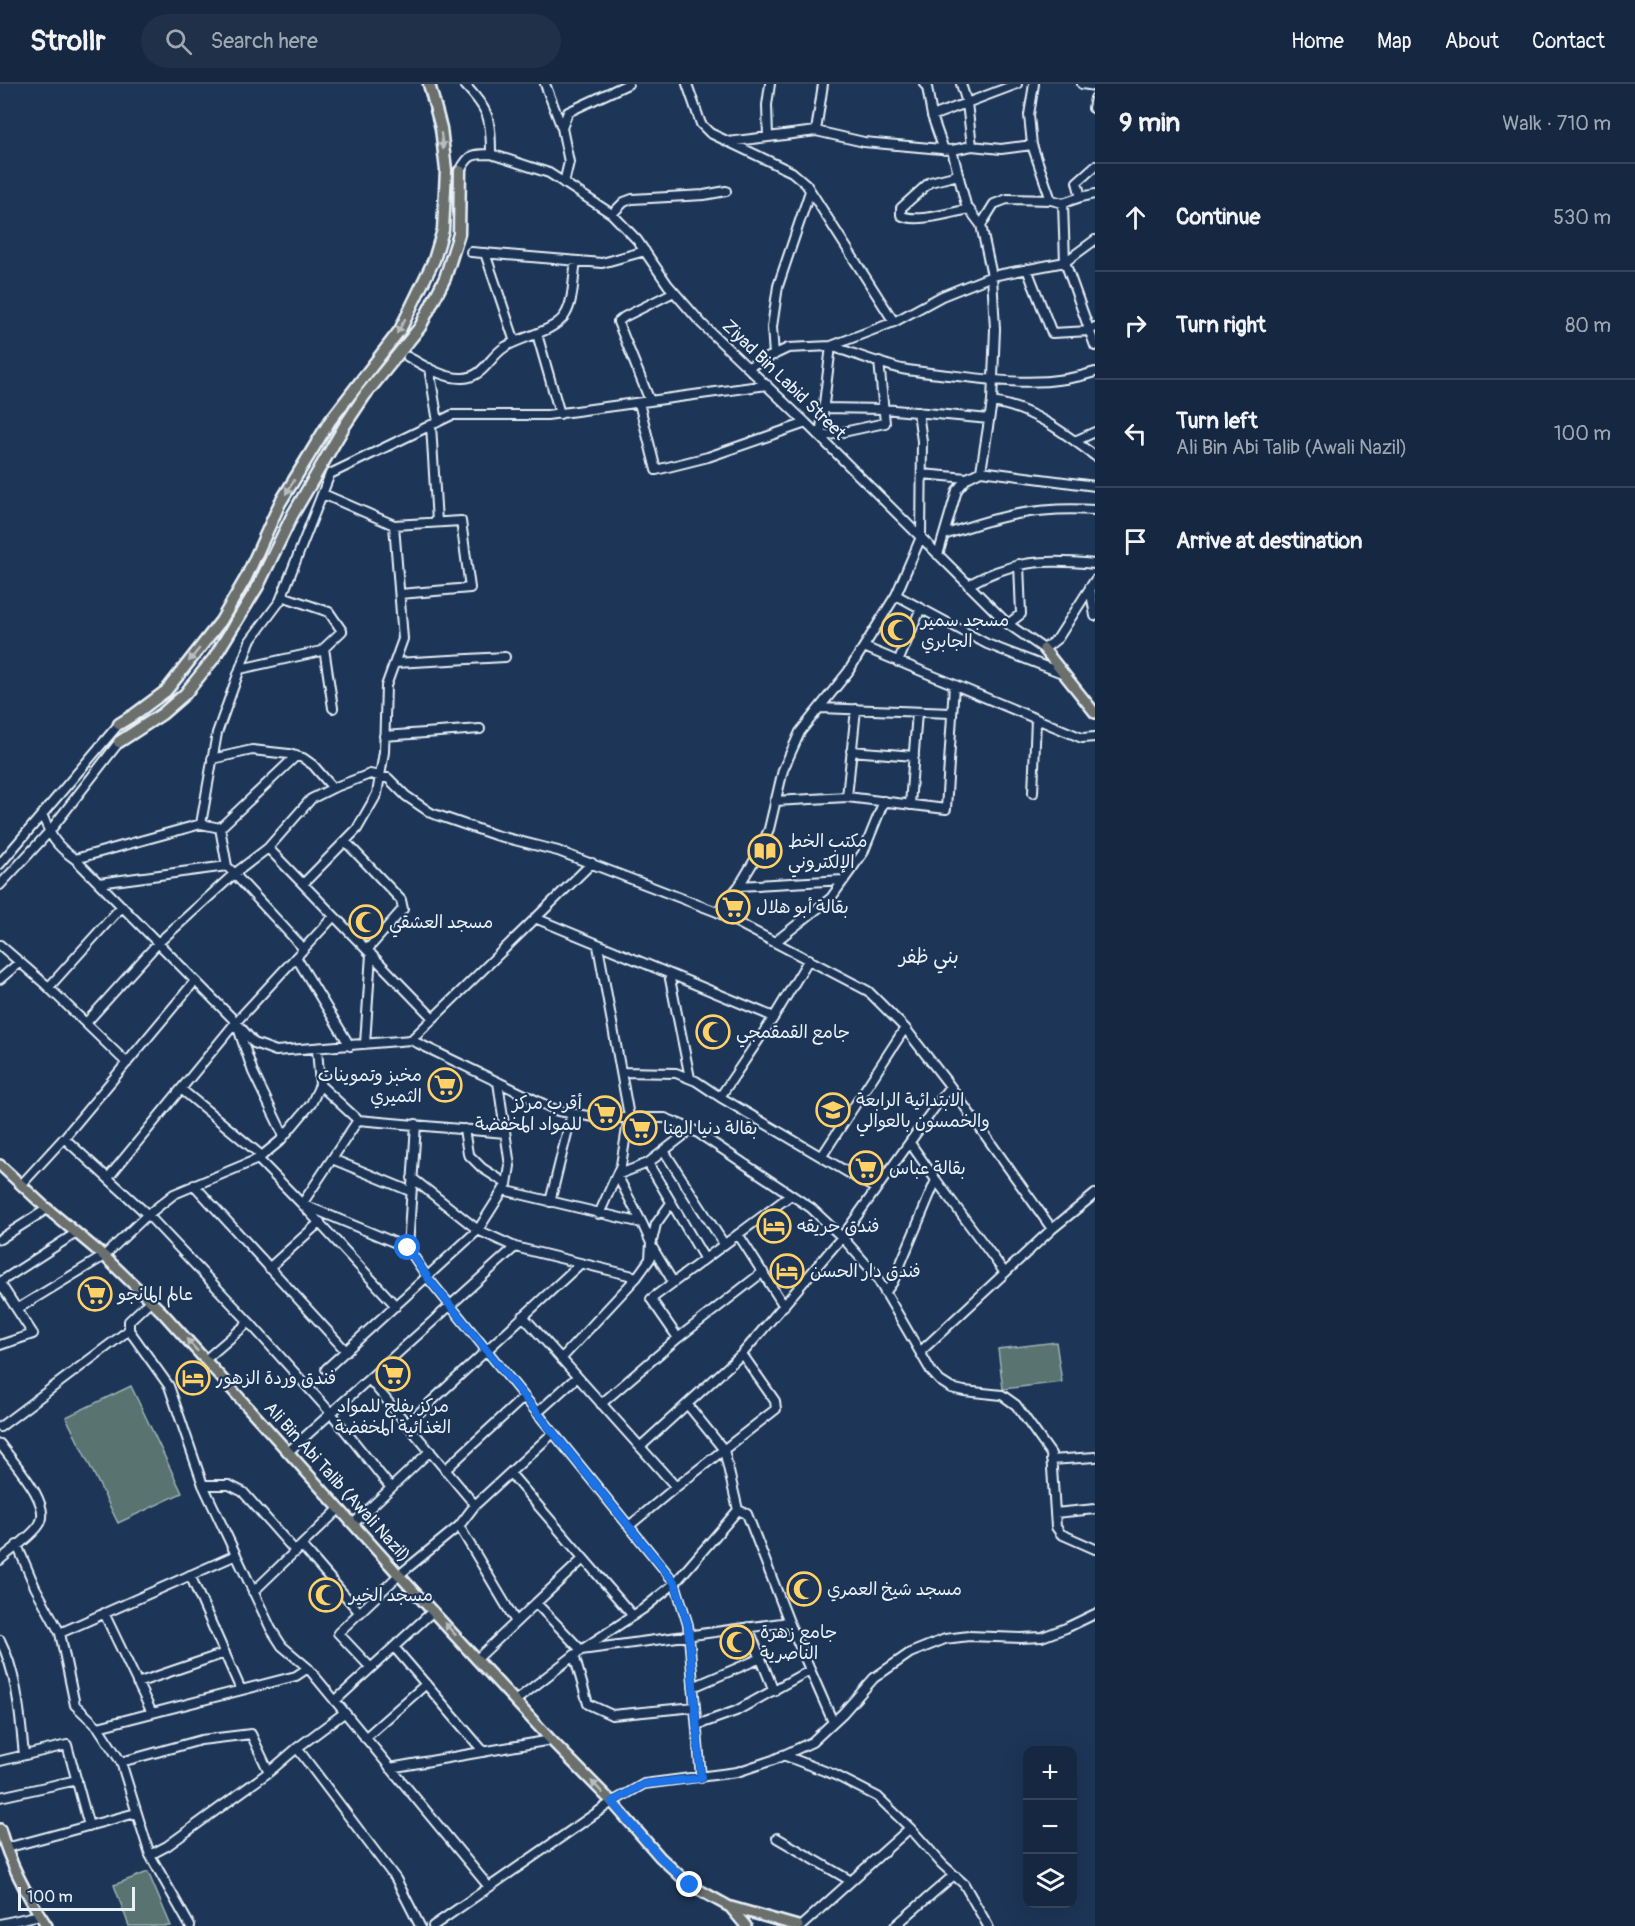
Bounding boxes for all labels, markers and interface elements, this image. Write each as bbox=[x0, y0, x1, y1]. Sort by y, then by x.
search box bbox=[141, 14, 561, 68]
text: Strollr bbox=[30, 24, 105, 59]
icon: search bbox=[162, 25, 195, 58]
text: Search here bbox=[210, 27, 318, 55]
text: Home bbox=[1291, 28, 1344, 55]
text: Map bbox=[1377, 28, 1412, 55]
text: About bbox=[1445, 28, 1499, 55]
text: Contact bbox=[1532, 28, 1605, 55]
text: 9 min bbox=[1119, 107, 1180, 139]
text: Walk · 710 m bbox=[1502, 111, 1611, 136]
one-way arrow bbox=[438, 131, 447, 150]
icon: ahead bbox=[1119, 201, 1152, 234]
text: Continue bbox=[1176, 203, 1260, 231]
text: 530 m bbox=[1553, 205, 1611, 230]
icon: right bbox=[1119, 309, 1152, 342]
text: Turn right bbox=[1176, 311, 1266, 339]
text: 80 m bbox=[1565, 313, 1611, 338]
street label: Ziyad Bin Labid Street bbox=[717, 315, 851, 446]
one-way arrow bbox=[396, 318, 406, 335]
text: Turn left bbox=[1176, 407, 1258, 435]
icon: left bbox=[1119, 417, 1152, 450]
text: 100 m bbox=[1554, 421, 1611, 446]
text: Ali Bin Abi Talib (Awali Nazil) bbox=[1176, 435, 1407, 460]
one-way arrow bbox=[285, 479, 296, 495]
icon: arrive bbox=[1119, 525, 1152, 558]
text: Arrive at destination bbox=[1176, 527, 1362, 555]
place label: مسجد سمير الجابري bbox=[919, 609, 1009, 654]
mosque icon: مسجد سمير الجابري bbox=[880, 612, 916, 648]
one-way arrow bbox=[188, 647, 201, 662]
place label: مكتب الخط الإلكتروني bbox=[788, 830, 867, 878]
library icon: مكتب الخط الإلكتروني bbox=[747, 833, 783, 869]
supermarket icon: بقالة أبو هلال bbox=[715, 889, 751, 925]
place label: بقالة أبو هلال bbox=[756, 896, 849, 919]
mosque icon: مسجد العشقي bbox=[348, 904, 384, 940]
place label: مسجد العشقي bbox=[389, 911, 493, 938]
district label: بني ظفر bbox=[897, 944, 959, 974]
mosque icon: جامع القمقمجي bbox=[695, 1014, 731, 1050]
place label: جامع القمقمجي bbox=[736, 1021, 850, 1048]
place label: مخبز وتموينات الثميري bbox=[318, 1064, 422, 1109]
supermarket icon: مخبز وتموينات الثميري bbox=[427, 1067, 463, 1103]
place label: الابتدائية الرابعة والخمسون بالعوالي bbox=[856, 1089, 990, 1137]
place label: أقرب مركز للمواد المخفضة bbox=[475, 1092, 583, 1136]
school or university icon: الابتدائية الرابعة والخمسون بالعوالي bbox=[815, 1092, 851, 1128]
supermarket icon: أقرب مركز للمواد المخفضة bbox=[587, 1095, 623, 1131]
supermarket icon: بقالة دنيا الهنا bbox=[622, 1110, 658, 1146]
place label: بقالة دنيا الهنا bbox=[663, 1117, 758, 1140]
supermarket icon: بقالة عباس bbox=[848, 1150, 884, 1186]
place label: بقالة عباس bbox=[889, 1157, 966, 1180]
hotel icon: فندق حريقه bbox=[756, 1208, 792, 1244]
place label: فندق حريقه bbox=[797, 1215, 880, 1238]
route start bbox=[394, 1234, 420, 1260]
hotel icon: فندق دار الحسن bbox=[769, 1253, 805, 1289]
place label: فندق دار الحسن bbox=[810, 1260, 921, 1283]
supermarket icon: عالم المانجو bbox=[77, 1276, 113, 1312]
place label: عالم المانجو bbox=[116, 1283, 193, 1308]
one-way arrow bbox=[185, 1339, 199, 1353]
supermarket icon: مركز بفلح للمواد الغذائية المخفضة bbox=[375, 1356, 411, 1392]
hotel icon: فندق وردة الزهور bbox=[175, 1360, 211, 1396]
place label: فندق وردة الزهور bbox=[215, 1367, 336, 1390]
place label: مركز بفلح للمواد الغذائية المخفضة bbox=[335, 1395, 451, 1439]
street label: Ali Bin Abi Talib (Awali Nazil) bbox=[259, 1397, 415, 1567]
mosque icon: مسجد شيخ العمري bbox=[786, 1571, 822, 1607]
mosque icon: مسجد الخير bbox=[308, 1577, 344, 1613]
place label: مسجد شيخ العمري bbox=[827, 1578, 962, 1602]
place label: مسجد الخير bbox=[347, 1584, 433, 1607]
place label: جامع زهرة الناصرية bbox=[760, 1621, 837, 1665]
one-way arrow bbox=[443, 1622, 457, 1637]
mosque icon: جامع زهرة الناصرية bbox=[719, 1624, 755, 1660]
map controls bbox=[1023, 1746, 1077, 1908]
button: + bbox=[1023, 1746, 1077, 1800]
one-way arrow bbox=[590, 1780, 604, 1795]
button: − bbox=[1023, 1800, 1077, 1854]
button: layers bbox=[1023, 1854, 1077, 1908]
route end bbox=[676, 1871, 702, 1897]
scale bar bbox=[18, 1884, 135, 1912]
text: 100 m bbox=[27, 1887, 73, 1907]

